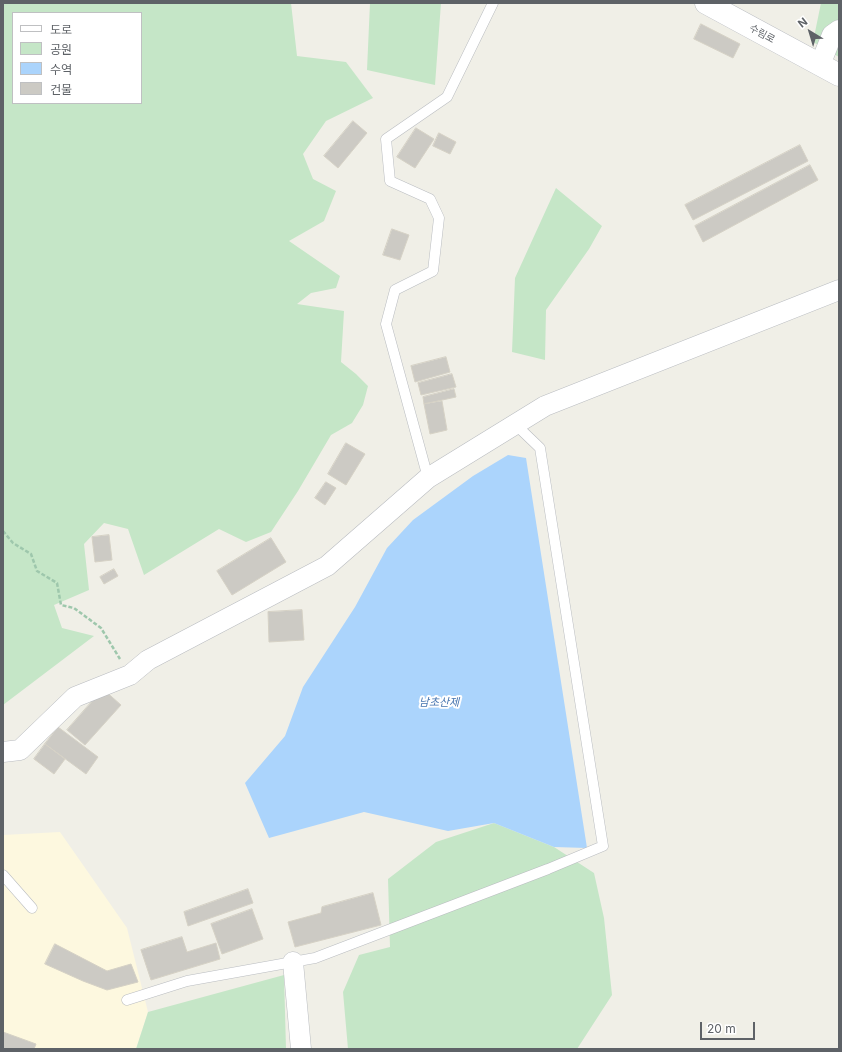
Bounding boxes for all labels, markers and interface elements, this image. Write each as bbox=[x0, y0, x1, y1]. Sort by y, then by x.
legend bbox=[12, 12, 142, 104]
north arrow bbox=[790, 12, 830, 52]
text: N bbox=[795, 14, 810, 31]
text: 도로 bbox=[50, 22, 72, 37]
street label: 수림로 bbox=[747, 22, 777, 46]
text: 공원 bbox=[50, 42, 72, 57]
text: 수역 bbox=[50, 62, 72, 77]
text: 건물 bbox=[50, 82, 72, 97]
water label: 남초산제 bbox=[419, 696, 459, 710]
scale bar bbox=[702, 1014, 757, 1040]
text: 20 m bbox=[707, 1021, 736, 1036]

